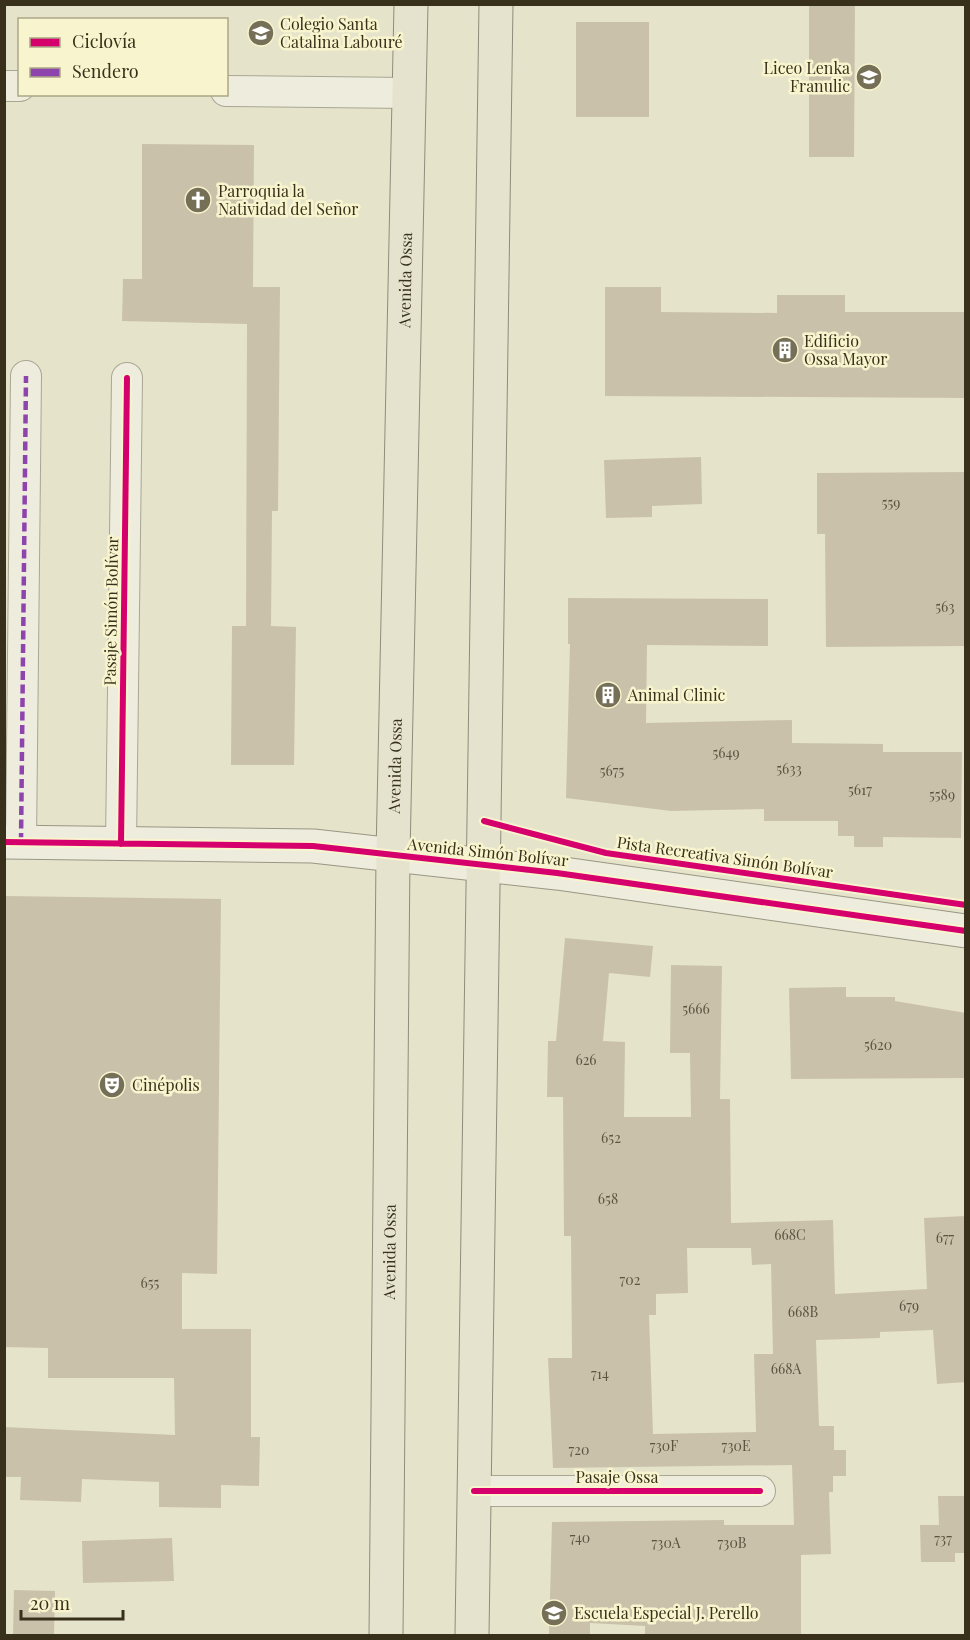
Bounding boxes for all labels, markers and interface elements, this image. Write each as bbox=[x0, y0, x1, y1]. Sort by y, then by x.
place label: Colegio Santa Catalina Labouré bbox=[280, 13, 403, 52]
legend bbox=[18, 18, 228, 96]
school or university icon: Colegio Santa Catalina Labouré bbox=[246, 18, 276, 48]
text: Ciclovía bbox=[72, 29, 136, 53]
place label: Liceo Lenka Franulic bbox=[764, 57, 850, 96]
text: Sendero bbox=[72, 59, 139, 83]
school or university icon: Liceo Lenka Franulic bbox=[854, 62, 884, 92]
place label: Parroquia la Natividad del Señor bbox=[218, 180, 358, 219]
church icon: Parroquia la Natividad del Señor bbox=[183, 185, 213, 215]
street label: Avenida Ossa bbox=[393, 232, 416, 329]
place label: Edificio Ossa Mayor bbox=[804, 330, 887, 369]
building icon: Edificio Ossa Mayor bbox=[770, 335, 800, 365]
house number: 559 bbox=[882, 493, 900, 512]
street label: Pasaje Simón Bolívar bbox=[99, 536, 122, 686]
house number: 563 bbox=[935, 597, 955, 616]
building icon: Animal Clinic bbox=[593, 680, 623, 710]
place label: Animal Clinic bbox=[627, 684, 726, 705]
street label: Avenida Ossa bbox=[383, 718, 406, 815]
house number: 5649 bbox=[712, 743, 740, 762]
house number: 5633 bbox=[776, 759, 802, 778]
house number: 5675 bbox=[600, 761, 624, 780]
house number: 5617 bbox=[848, 780, 872, 799]
house number: 5589 bbox=[929, 785, 955, 804]
street label: Pista Recreativa Simón Bolívar bbox=[616, 831, 835, 882]
street label: Avenida Simón Bolívar bbox=[406, 833, 570, 870]
house number: 5666 bbox=[682, 999, 710, 1018]
house number: 5620 bbox=[864, 1035, 892, 1054]
house number: 626 bbox=[575, 1050, 597, 1069]
theatre icon: Cinépolis bbox=[97, 1070, 127, 1100]
place label: Cinépolis bbox=[132, 1074, 200, 1095]
house number: 652 bbox=[601, 1128, 621, 1147]
house number: 658 bbox=[598, 1189, 618, 1208]
street label: Avenida Ossa bbox=[378, 1204, 400, 1301]
house number: 668C bbox=[774, 1225, 806, 1244]
house number: 677 bbox=[936, 1228, 955, 1247]
house number: 702 bbox=[620, 1270, 641, 1289]
house number: 655 bbox=[141, 1273, 160, 1292]
house number: 679 bbox=[899, 1296, 919, 1315]
house number: 668B bbox=[788, 1302, 819, 1321]
house number: 668A bbox=[771, 1359, 801, 1378]
house number: 714 bbox=[591, 1364, 609, 1383]
house number: 730F bbox=[650, 1436, 678, 1455]
house number: 730E bbox=[722, 1436, 750, 1455]
house number: 720 bbox=[569, 1440, 589, 1459]
street label: Pasaje Ossa bbox=[576, 1466, 658, 1487]
house number: 740 bbox=[570, 1528, 590, 1547]
house number: 737 bbox=[934, 1529, 952, 1548]
house number: 730A bbox=[651, 1533, 681, 1552]
house number: 730B bbox=[717, 1533, 747, 1552]
scale bar bbox=[21, 1583, 123, 1621]
text: 20 m bbox=[30, 1591, 70, 1615]
school or university icon: Escuela Especial J. Perello bbox=[539, 1598, 569, 1628]
place label: Escuela Especial J. Perello bbox=[574, 1602, 759, 1623]

